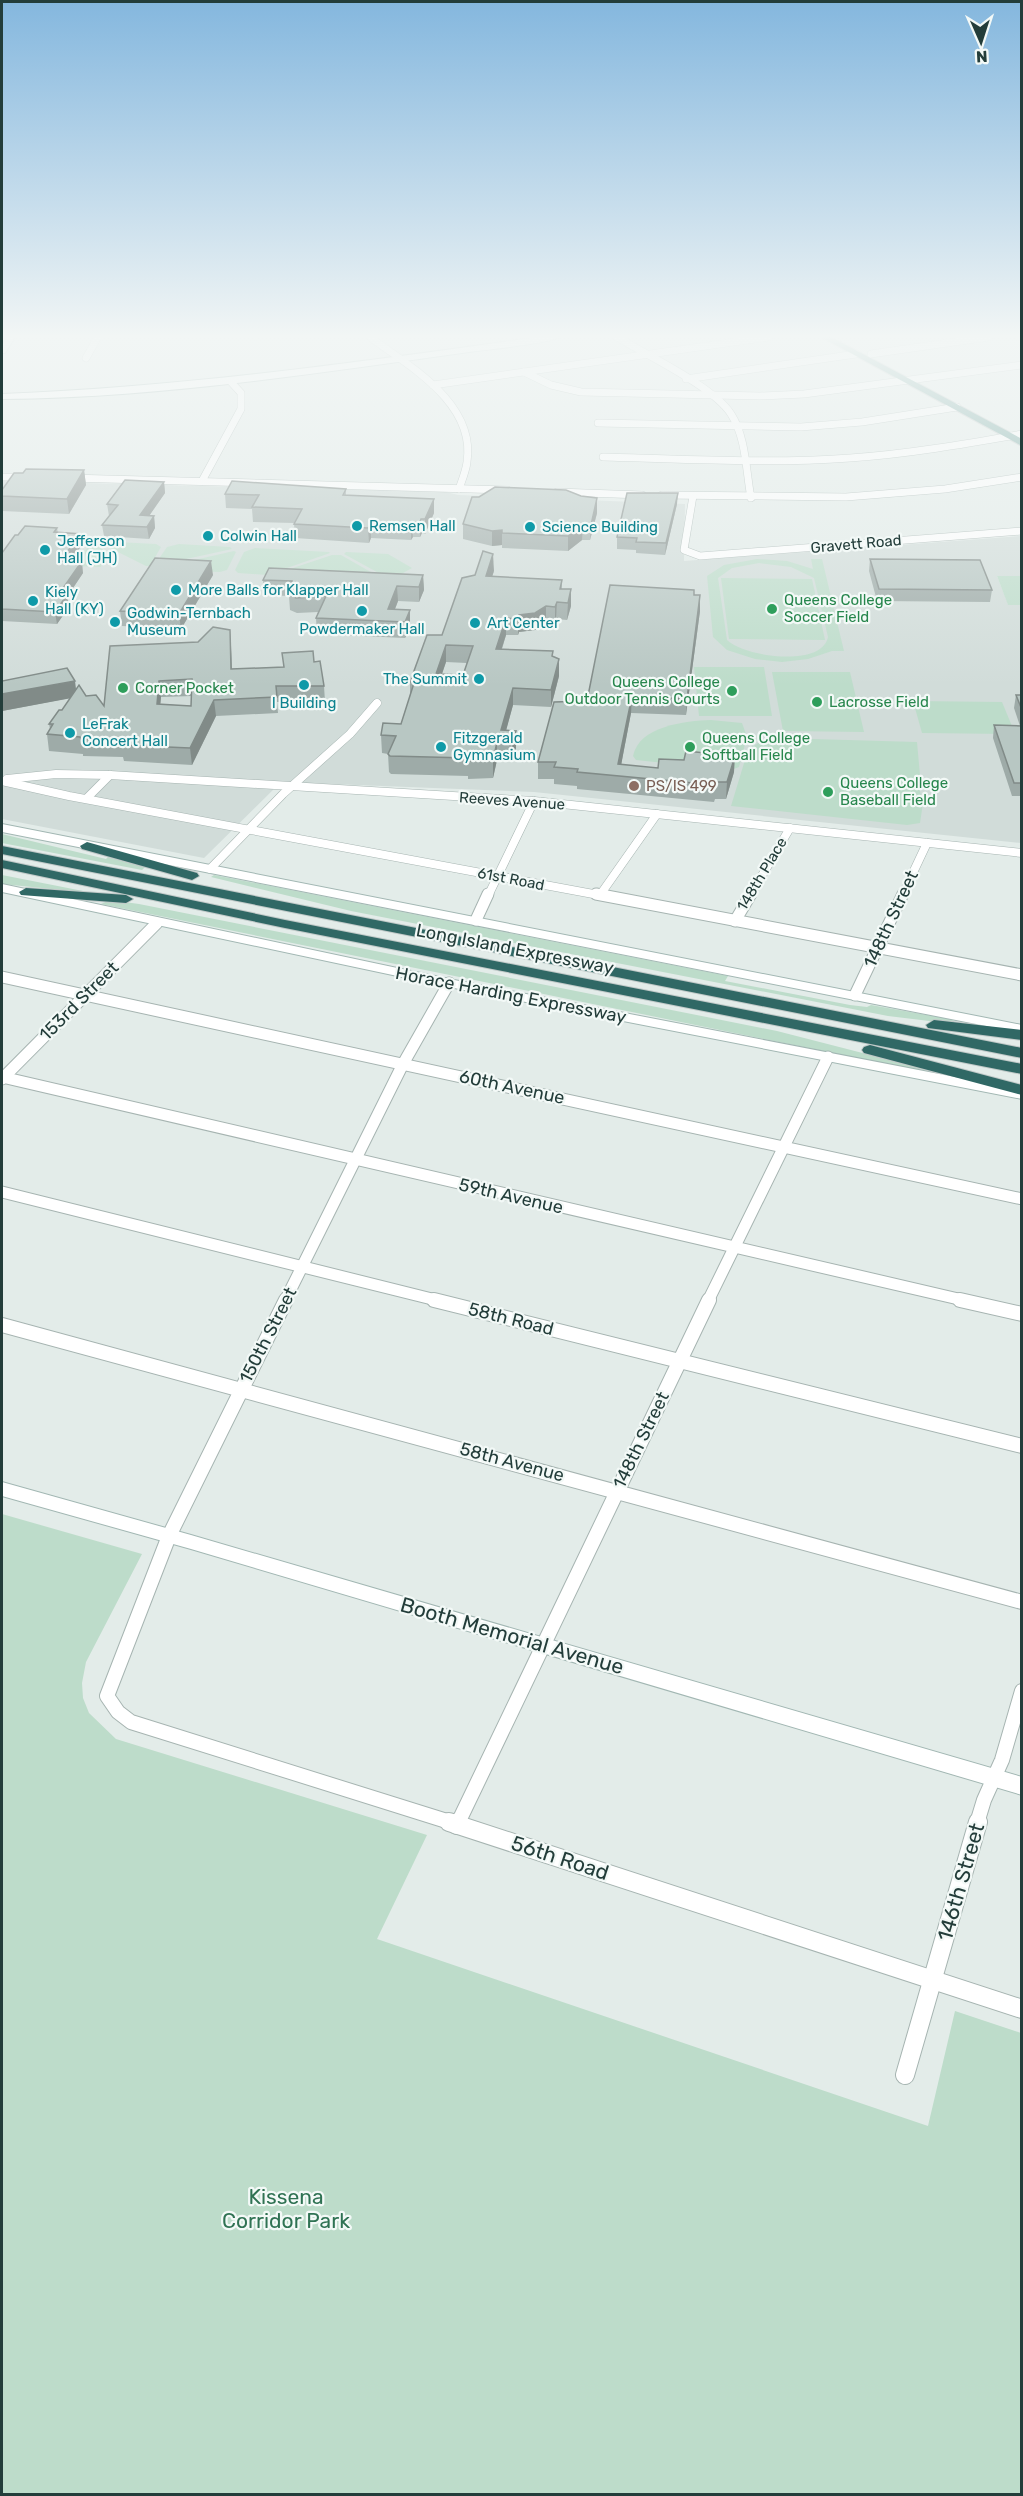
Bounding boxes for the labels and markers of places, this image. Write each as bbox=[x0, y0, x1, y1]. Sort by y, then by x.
place label: Remsen Hall bbox=[369, 517, 456, 535]
place label: Science Building bbox=[542, 518, 658, 536]
marker: Remsen Hall bbox=[350, 519, 364, 533]
marker: Science Building bbox=[523, 520, 537, 534]
place label: Colwin Hall bbox=[220, 527, 297, 545]
marker: Colwin Hall bbox=[201, 529, 215, 543]
place label: Jefferson Hall (JH) bbox=[57, 532, 125, 567]
marker: Jefferson Hall (JH) bbox=[38, 543, 52, 557]
place label: More Balls for Klapper Hall bbox=[188, 581, 369, 599]
place label: Kiely Hall (KY) bbox=[45, 583, 104, 618]
marker: More Balls for Klapper Hall bbox=[169, 583, 183, 597]
place label: Queens College Soccer Field bbox=[784, 591, 892, 626]
marker: Kiely Hall (KY) bbox=[26, 594, 40, 608]
marker: Queens College Soccer Field bbox=[765, 602, 779, 616]
place label: Godwin-Ternbach Museum bbox=[127, 604, 251, 639]
marker: Powdermaker Hall bbox=[355, 604, 369, 618]
place label: Art Center bbox=[487, 614, 560, 632]
marker: Godwin-Ternbach Museum bbox=[108, 615, 122, 629]
marker: Art Center bbox=[468, 616, 482, 630]
place label: Powdermaker Hall bbox=[299, 620, 425, 638]
place label: The Summit bbox=[383, 670, 467, 688]
marker: The Summit bbox=[472, 672, 486, 686]
place label: Queens College Outdoor Tennis Courts bbox=[565, 673, 720, 708]
marker: I Building bbox=[297, 678, 311, 692]
place label: Corner Pocket bbox=[135, 679, 234, 697]
marker: Corner Pocket bbox=[116, 681, 130, 695]
marker: Queens College Outdoor Tennis Courts bbox=[725, 684, 739, 698]
place label: Lacrosse Field bbox=[829, 693, 929, 711]
place label: I Building bbox=[272, 694, 336, 712]
marker: Lacrosse Field bbox=[810, 695, 824, 709]
place label: LeFrak Concert Hall bbox=[82, 715, 168, 750]
marker: LeFrak Concert Hall bbox=[63, 726, 77, 740]
place label: Fitzgerald Gymnasium bbox=[453, 729, 536, 764]
place label: Queens College Softball Field bbox=[702, 729, 810, 764]
marker: Fitzgerald Gymnasium bbox=[434, 740, 448, 754]
marker: Queens College Softball Field bbox=[683, 740, 697, 754]
place label: Queens College Baseball Field bbox=[840, 774, 948, 809]
place label: PS/IS 499 bbox=[646, 777, 717, 795]
marker: PS/IS 499 bbox=[627, 779, 641, 793]
marker: Queens College Baseball Field bbox=[821, 785, 835, 799]

